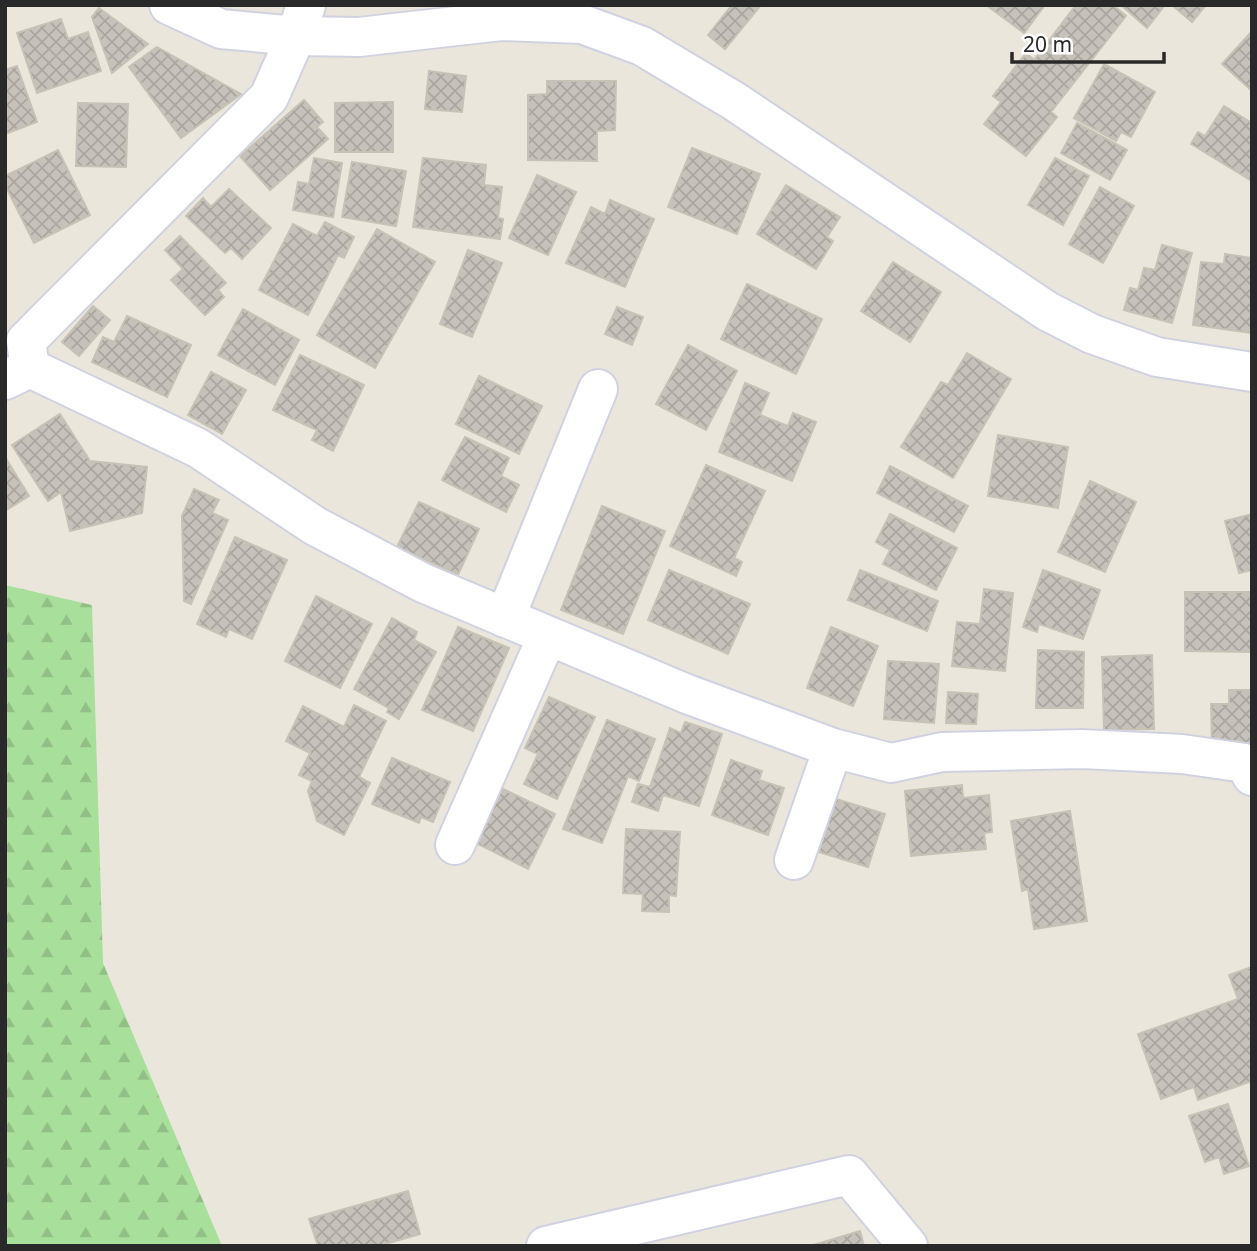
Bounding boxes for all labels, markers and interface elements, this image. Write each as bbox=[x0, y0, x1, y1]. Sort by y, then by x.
scale bar bbox=[1012, 21, 1164, 65]
text: 20 m bbox=[1023, 30, 1072, 58]

